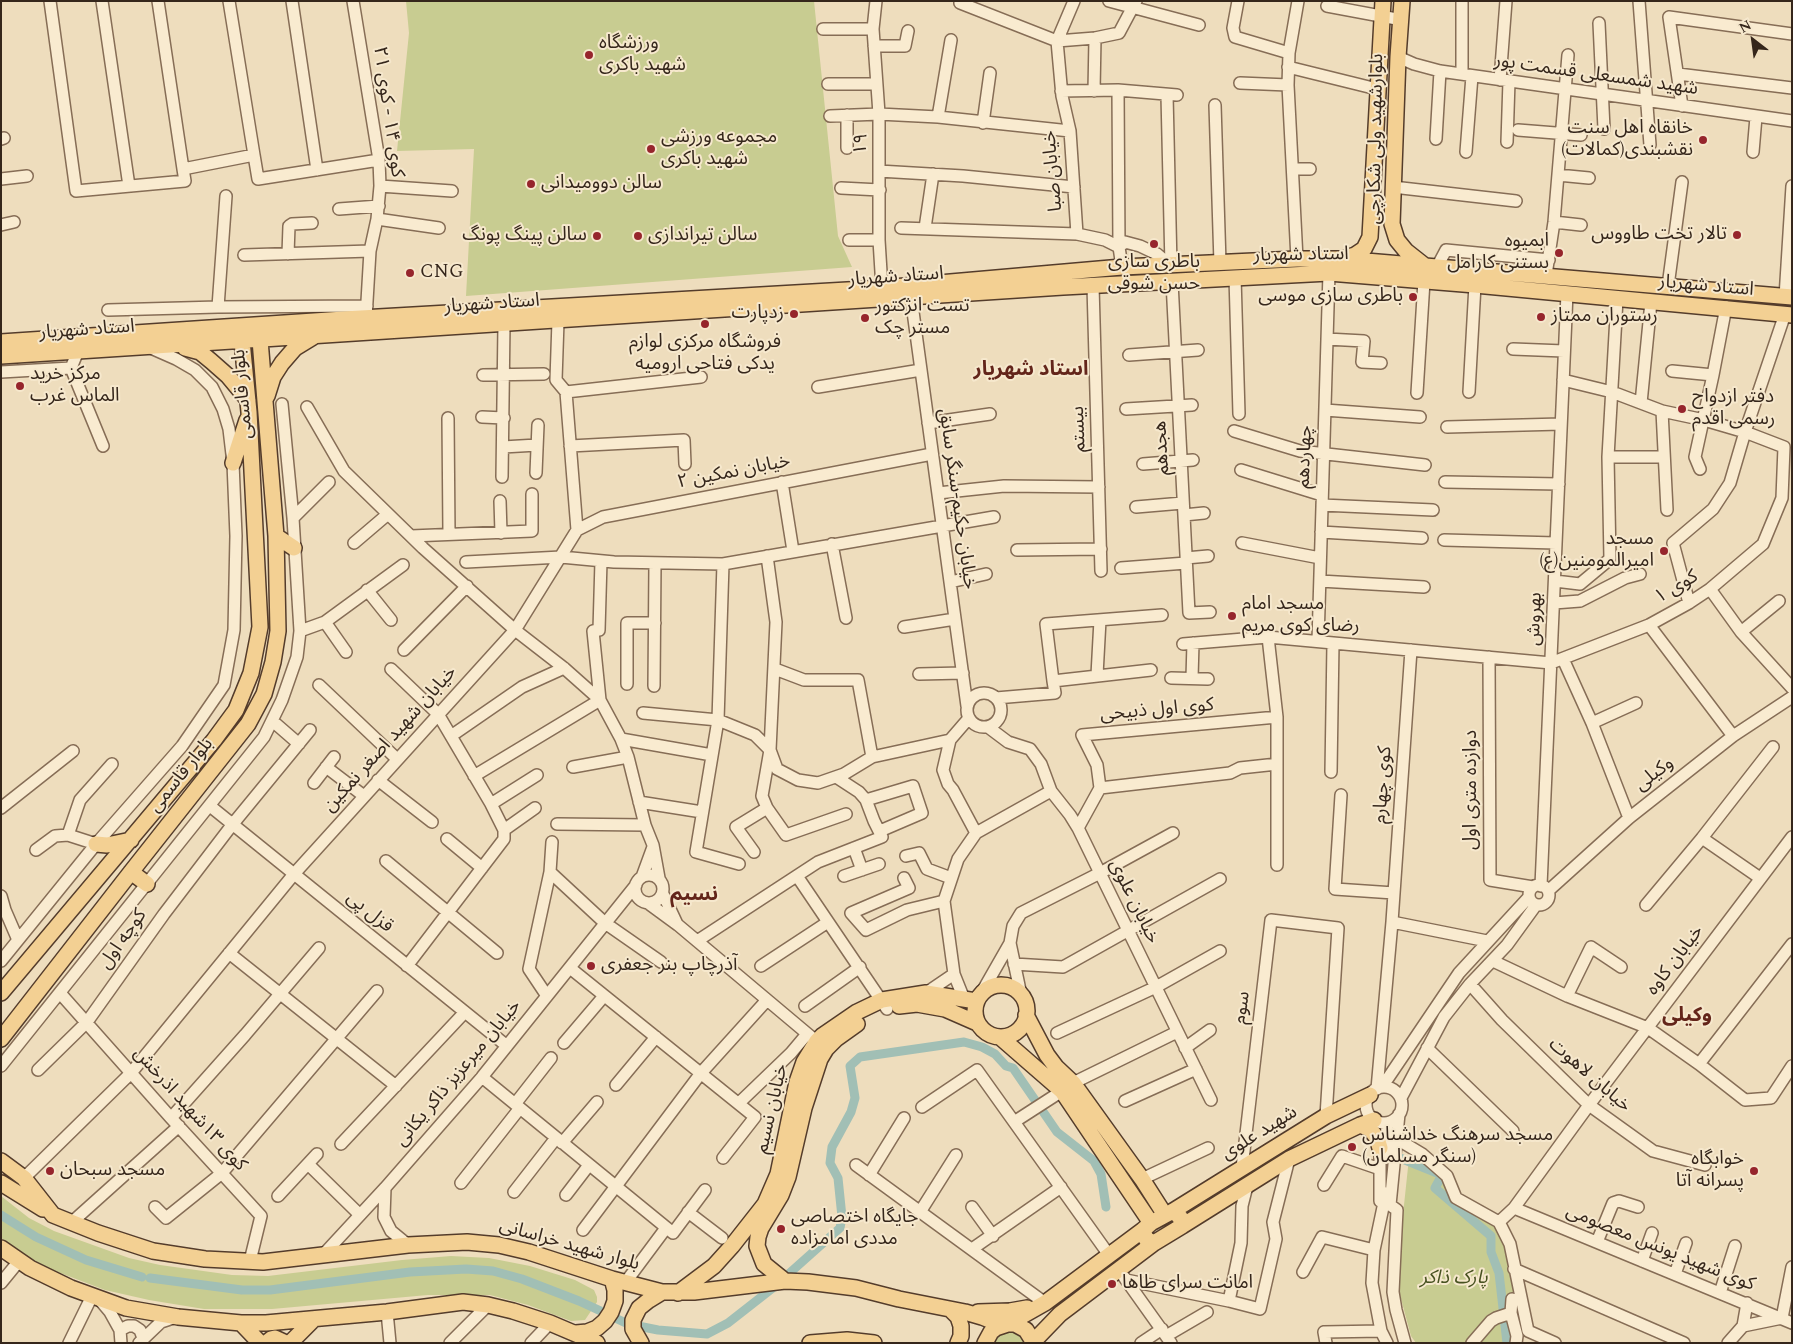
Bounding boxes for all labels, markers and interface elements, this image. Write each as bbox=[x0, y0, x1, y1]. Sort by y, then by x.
north arrow bbox=[1728, 15, 1778, 65]
text: N bbox=[1735, 15, 1755, 39]
place label: ورزشگاه شهید باکری bbox=[599, 33, 686, 77]
street label: کوی ۱۴ - کوی ۲۱ bbox=[367, 45, 407, 179]
marker: ورزشگاه شهید باکری bbox=[583, 49, 595, 61]
street label: شهید شمسعلی قسمت پور bbox=[1493, 50, 1699, 102]
street label: بلوارشهید ولی شکارچی bbox=[1364, 53, 1390, 225]
place label: خانقاه اهل سنت نقشبندی(کمالات) bbox=[1561, 118, 1693, 162]
place label: مجموعه ورزشی شهید باکری bbox=[661, 127, 777, 171]
street label: خیابان صبا bbox=[1039, 129, 1069, 213]
street label: ۱۹ bbox=[851, 133, 873, 155]
marker: خانقاه اهل سنت نقشبندی(کمالات) bbox=[1697, 134, 1709, 146]
marker: مجموعه ورزشی شهید باکری bbox=[645, 143, 657, 155]
place label: سالن دوومیدانی bbox=[541, 173, 662, 195]
marker: سالن دوومیدانی bbox=[525, 178, 537, 190]
place label: تالار تخت طاووس bbox=[1591, 224, 1727, 246]
place label: سالن پینگ پونگ bbox=[462, 225, 587, 247]
place label: سالن تیراندازی bbox=[648, 225, 757, 247]
marker: تالار تخت طاووس bbox=[1731, 229, 1743, 241]
marker: سالن پینگ پونگ bbox=[591, 230, 603, 242]
marker: سالن تیراندازی bbox=[632, 230, 644, 242]
place label: ابمیوه بستنی کارامل bbox=[1447, 231, 1549, 275]
marker: باطری سازی حسن شوقی bbox=[1148, 238, 1160, 250]
street label: استاد شهریار bbox=[1253, 244, 1349, 268]
marker: ابمیوه بستنی کارامل bbox=[1553, 247, 1565, 259]
place label: باطری سازی حسن شوقی bbox=[1108, 252, 1200, 296]
place label: CNG bbox=[420, 262, 464, 284]
street label: استاد شهریار bbox=[848, 263, 944, 293]
marker: CNG bbox=[404, 267, 416, 279]
street label: استاد شهریار bbox=[1657, 271, 1755, 303]
place label: باطری سازی موسی bbox=[1258, 286, 1403, 308]
street label: استاد شهریار bbox=[444, 290, 540, 320]
marker: باطری سازی موسی bbox=[1407, 291, 1419, 303]
place label: تست انژکتور مستر چک bbox=[875, 296, 970, 340]
place label: زدپارت bbox=[731, 303, 784, 325]
place label: رستوران ممتاز bbox=[1551, 306, 1658, 328]
marker: زدپارت bbox=[788, 308, 800, 320]
marker: رستوران ممتاز bbox=[1535, 311, 1547, 323]
marker: تست انژکتور مستر چک bbox=[859, 312, 871, 324]
street label: استاد شهریار bbox=[39, 316, 135, 346]
marker: فروشگاه مرکزی لوازم یدکی فتاحی ارومیه bbox=[699, 318, 711, 330]
place label: فروشگاه مرکزی لوازم یدکی فتاحی ارومیه bbox=[629, 332, 781, 376]
street label: بلوار قاسمی bbox=[229, 348, 259, 440]
district label: استاد شهریار bbox=[974, 359, 1088, 383]
place label: مرکز خرید الماس غرب bbox=[30, 364, 120, 408]
marker: مرکز خرید الماس غرب bbox=[14, 380, 26, 392]
place label: دفتر ازدواح رسمی اقدم bbox=[1692, 387, 1775, 431]
marker: دفتر ازدواح رسمی اقدم bbox=[1676, 403, 1688, 415]
street label: بیستم bbox=[1068, 406, 1092, 452]
street label: خیابان حکیم-سنگر سابق bbox=[932, 407, 980, 591]
street label: هجدهم bbox=[1150, 420, 1176, 476]
street label: چهاردهم bbox=[1294, 425, 1318, 489]
street label: خیابان نمکین ۲ bbox=[676, 451, 792, 495]
place label: مسجد امیرالمومنین(ع) bbox=[1539, 529, 1654, 573]
marker: مسجد امیرالمومنین(ع) bbox=[1658, 545, 1670, 557]
street label: کوی ۱ bbox=[1651, 566, 1703, 610]
street label: بهروش bbox=[1524, 592, 1548, 646]
place label: مسجد امام رضای کوی مریم bbox=[1242, 594, 1360, 638]
marker: مسجد امام رضای کوی مریم bbox=[1226, 610, 1238, 622]
street label: خیابان شهید اصغر نمکین bbox=[319, 662, 463, 818]
street label: کوی اول ذبیحی bbox=[1099, 695, 1215, 727]
street label: دوازده متری اول bbox=[1461, 730, 1483, 850]
street label: بلوار قاسمی bbox=[145, 734, 219, 818]
street label: کوی چهارم bbox=[1370, 745, 1398, 825]
street label: وکیلی bbox=[1631, 753, 1679, 797]
street label: خیابان علوی bbox=[1103, 856, 1163, 948]
district label: نسیم bbox=[670, 884, 718, 908]
street label: قزل پی bbox=[341, 887, 397, 939]
street label: کوچه اول bbox=[95, 906, 153, 974]
street label: خیابان کاوه bbox=[1642, 921, 1710, 1001]
place label: آذرچاپ بنر جعفری bbox=[601, 955, 737, 977]
marker: آذرچاپ بنر جعفری bbox=[585, 960, 597, 972]
street label: سوم bbox=[1230, 990, 1256, 1026]
street label: خیابان میرعزیز ذاکر یکانی bbox=[391, 996, 527, 1152]
district label: وکیلی bbox=[1662, 1005, 1712, 1029]
street label: خیابان لاهوت bbox=[1543, 1034, 1635, 1118]
street label: کوی ۱۳شهید اذرخش bbox=[127, 1043, 251, 1177]
street label: خیابان نسیم bbox=[752, 1062, 794, 1156]
street label: شهید علوی bbox=[1218, 1102, 1302, 1166]
place label: مسجد سرهنگ خداشناس (سنگر مسلمان) bbox=[1362, 1125, 1553, 1169]
marker: مسجد سرهنگ خداشناس (سنگر مسلمان) bbox=[1346, 1141, 1358, 1153]
place label: خوابگاه پسرانه آتا bbox=[1676, 1149, 1744, 1193]
place label: مسجد سبحان bbox=[60, 1160, 165, 1182]
marker: مسجد سبحان bbox=[44, 1165, 56, 1177]
marker: خوابگاه پسرانه آتا bbox=[1748, 1165, 1760, 1177]
street label: کوی شهید یونس معصومی bbox=[1562, 1201, 1758, 1297]
place label: جایگاه اختصاصی مددی امامزاده bbox=[791, 1207, 919, 1251]
street label: بلوار شهید خراسانی bbox=[496, 1215, 642, 1277]
marker: جایگاه اختصاصی مددی امامزاده bbox=[775, 1223, 787, 1235]
park label: پارک ذاکر bbox=[1420, 1268, 1488, 1290]
place label: امانت سرای طاها bbox=[1122, 1273, 1253, 1295]
marker: امانت سرای طاها bbox=[1106, 1278, 1118, 1290]

